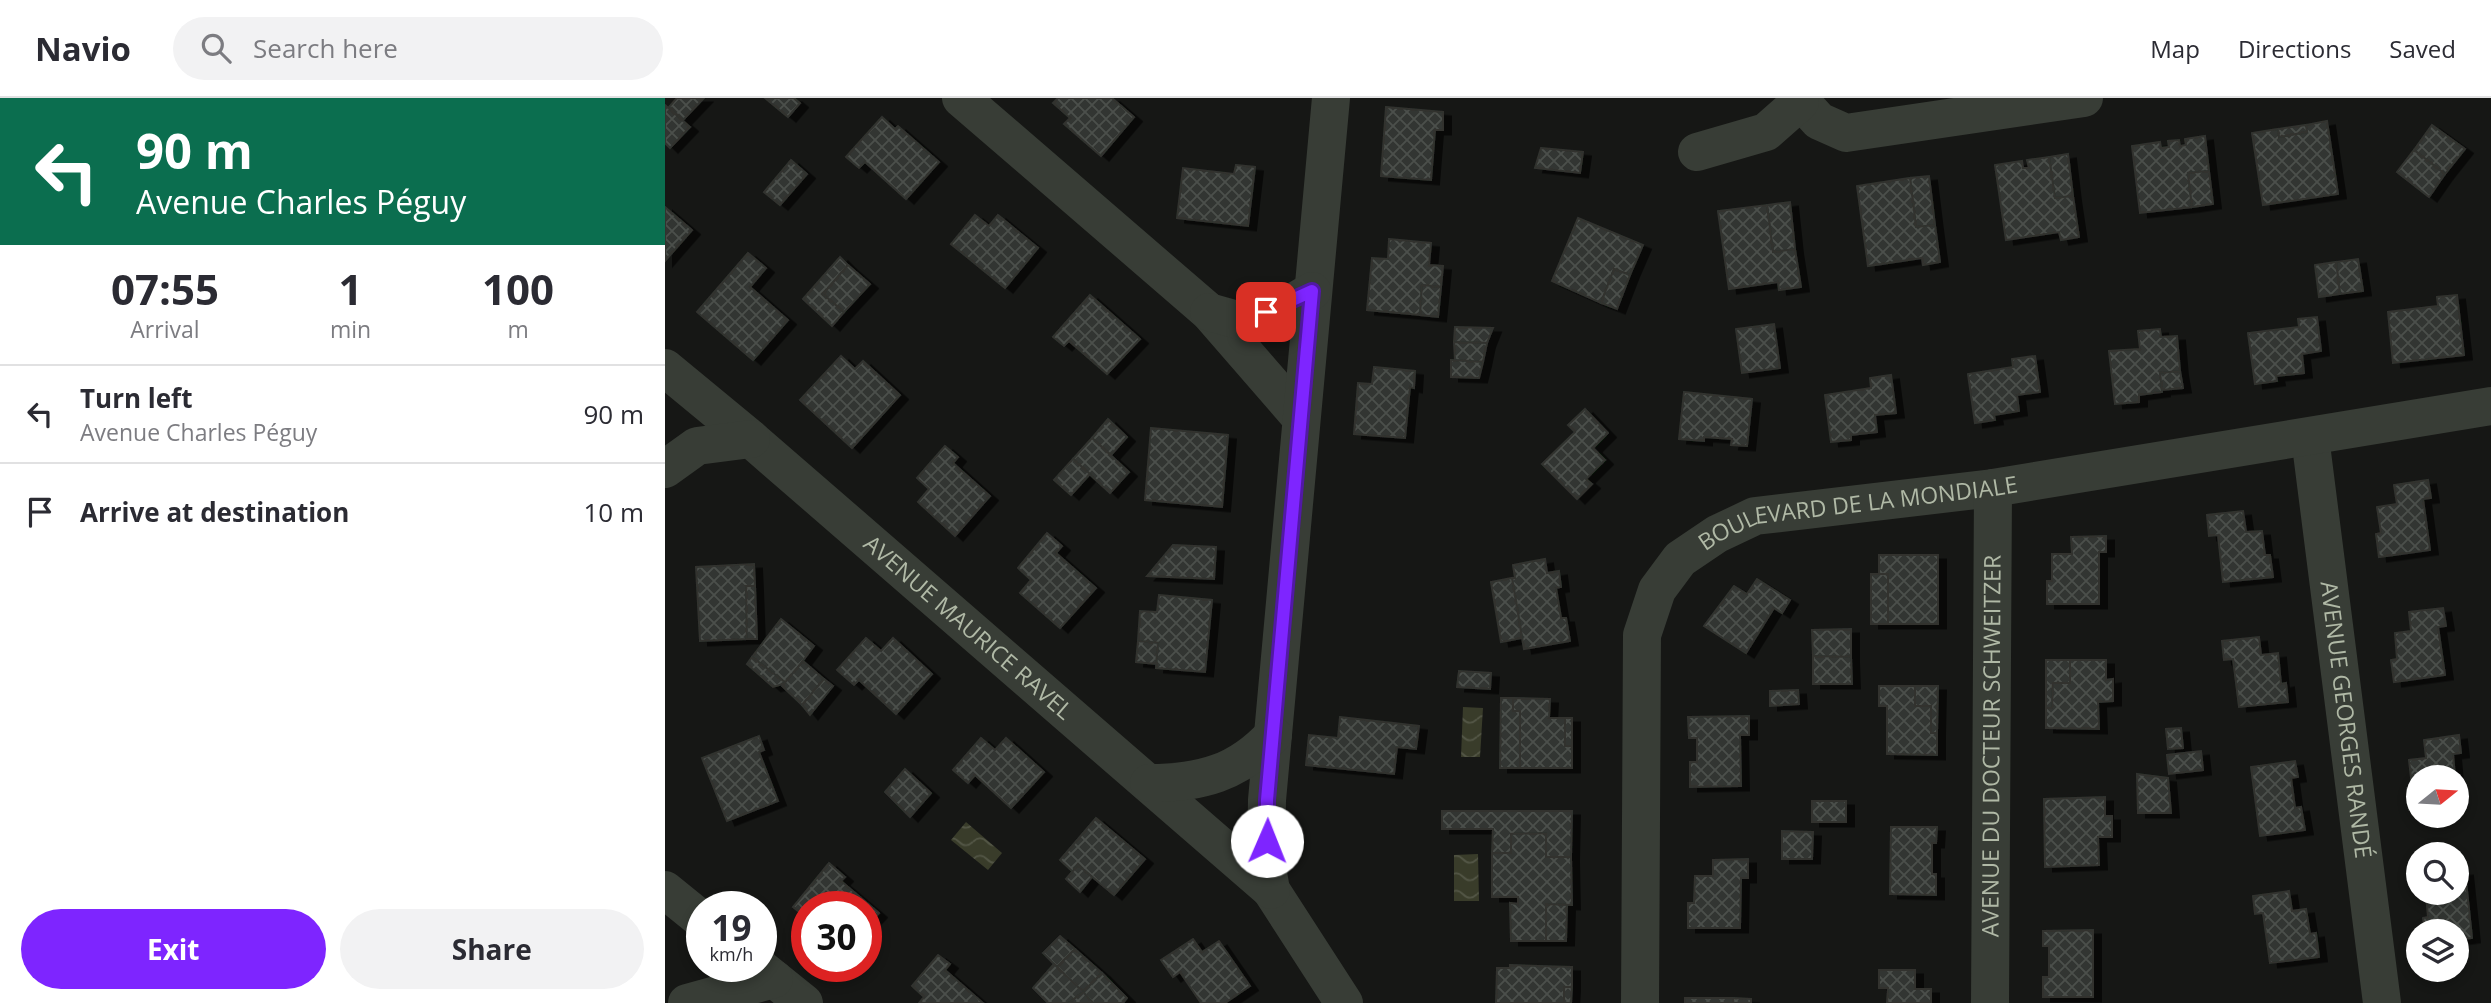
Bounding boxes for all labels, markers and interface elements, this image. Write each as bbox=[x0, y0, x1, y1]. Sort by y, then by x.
search box bbox=[173, 17, 663, 80]
text: Navio bbox=[35, 26, 131, 71]
icon: search bbox=[197, 29, 235, 67]
text: Search here bbox=[253, 30, 398, 66]
text: Map bbox=[2150, 32, 2200, 65]
text: Directions bbox=[2238, 32, 2351, 65]
text: Saved bbox=[2389, 32, 2456, 65]
text: 90 m bbox=[136, 117, 253, 183]
icon: left bbox=[21, 126, 112, 217]
text: Avenue Charles Péguy bbox=[136, 180, 466, 223]
text: 07:55 bbox=[111, 260, 219, 317]
text: 1 bbox=[338, 260, 363, 317]
text: 100 bbox=[482, 260, 554, 317]
pin bbox=[1236, 282, 1296, 342]
icon: arrive bbox=[1247, 293, 1285, 331]
text: Arrival bbox=[130, 313, 200, 345]
text: min bbox=[330, 313, 371, 345]
text: m bbox=[507, 313, 529, 345]
text: Turn left bbox=[80, 380, 192, 416]
icon: left bbox=[21, 395, 59, 433]
text: 90 m bbox=[583, 396, 644, 432]
text: Avenue Charles Péguy bbox=[80, 416, 317, 448]
street label: BOULEVARD DE LA MONDIALE bbox=[1691, 467, 2020, 557]
icon: arrive bbox=[21, 493, 59, 531]
text: Arrive at destination bbox=[80, 494, 349, 530]
text: 10 m bbox=[583, 494, 644, 530]
street label: AVENUE MAURICE RAVEL bbox=[857, 527, 1080, 726]
street label: AVENUE DU DOCTEUR SCHWEITZER bbox=[1973, 555, 2008, 937]
street label: AVENUE GEORGES RANDÉ bbox=[2313, 579, 2380, 860]
north arrow bbox=[2406, 765, 2469, 828]
map controls bbox=[2406, 765, 2469, 982]
position arrow bbox=[1230, 804, 1304, 878]
button: search bbox=[2406, 842, 2469, 905]
speed limit sign: 30 bbox=[791, 891, 882, 982]
text: 19 bbox=[711, 904, 752, 951]
button: Exit bbox=[21, 909, 326, 989]
button: Share bbox=[340, 909, 644, 989]
button: layers bbox=[2406, 919, 2469, 982]
text: km/h bbox=[710, 942, 753, 966]

